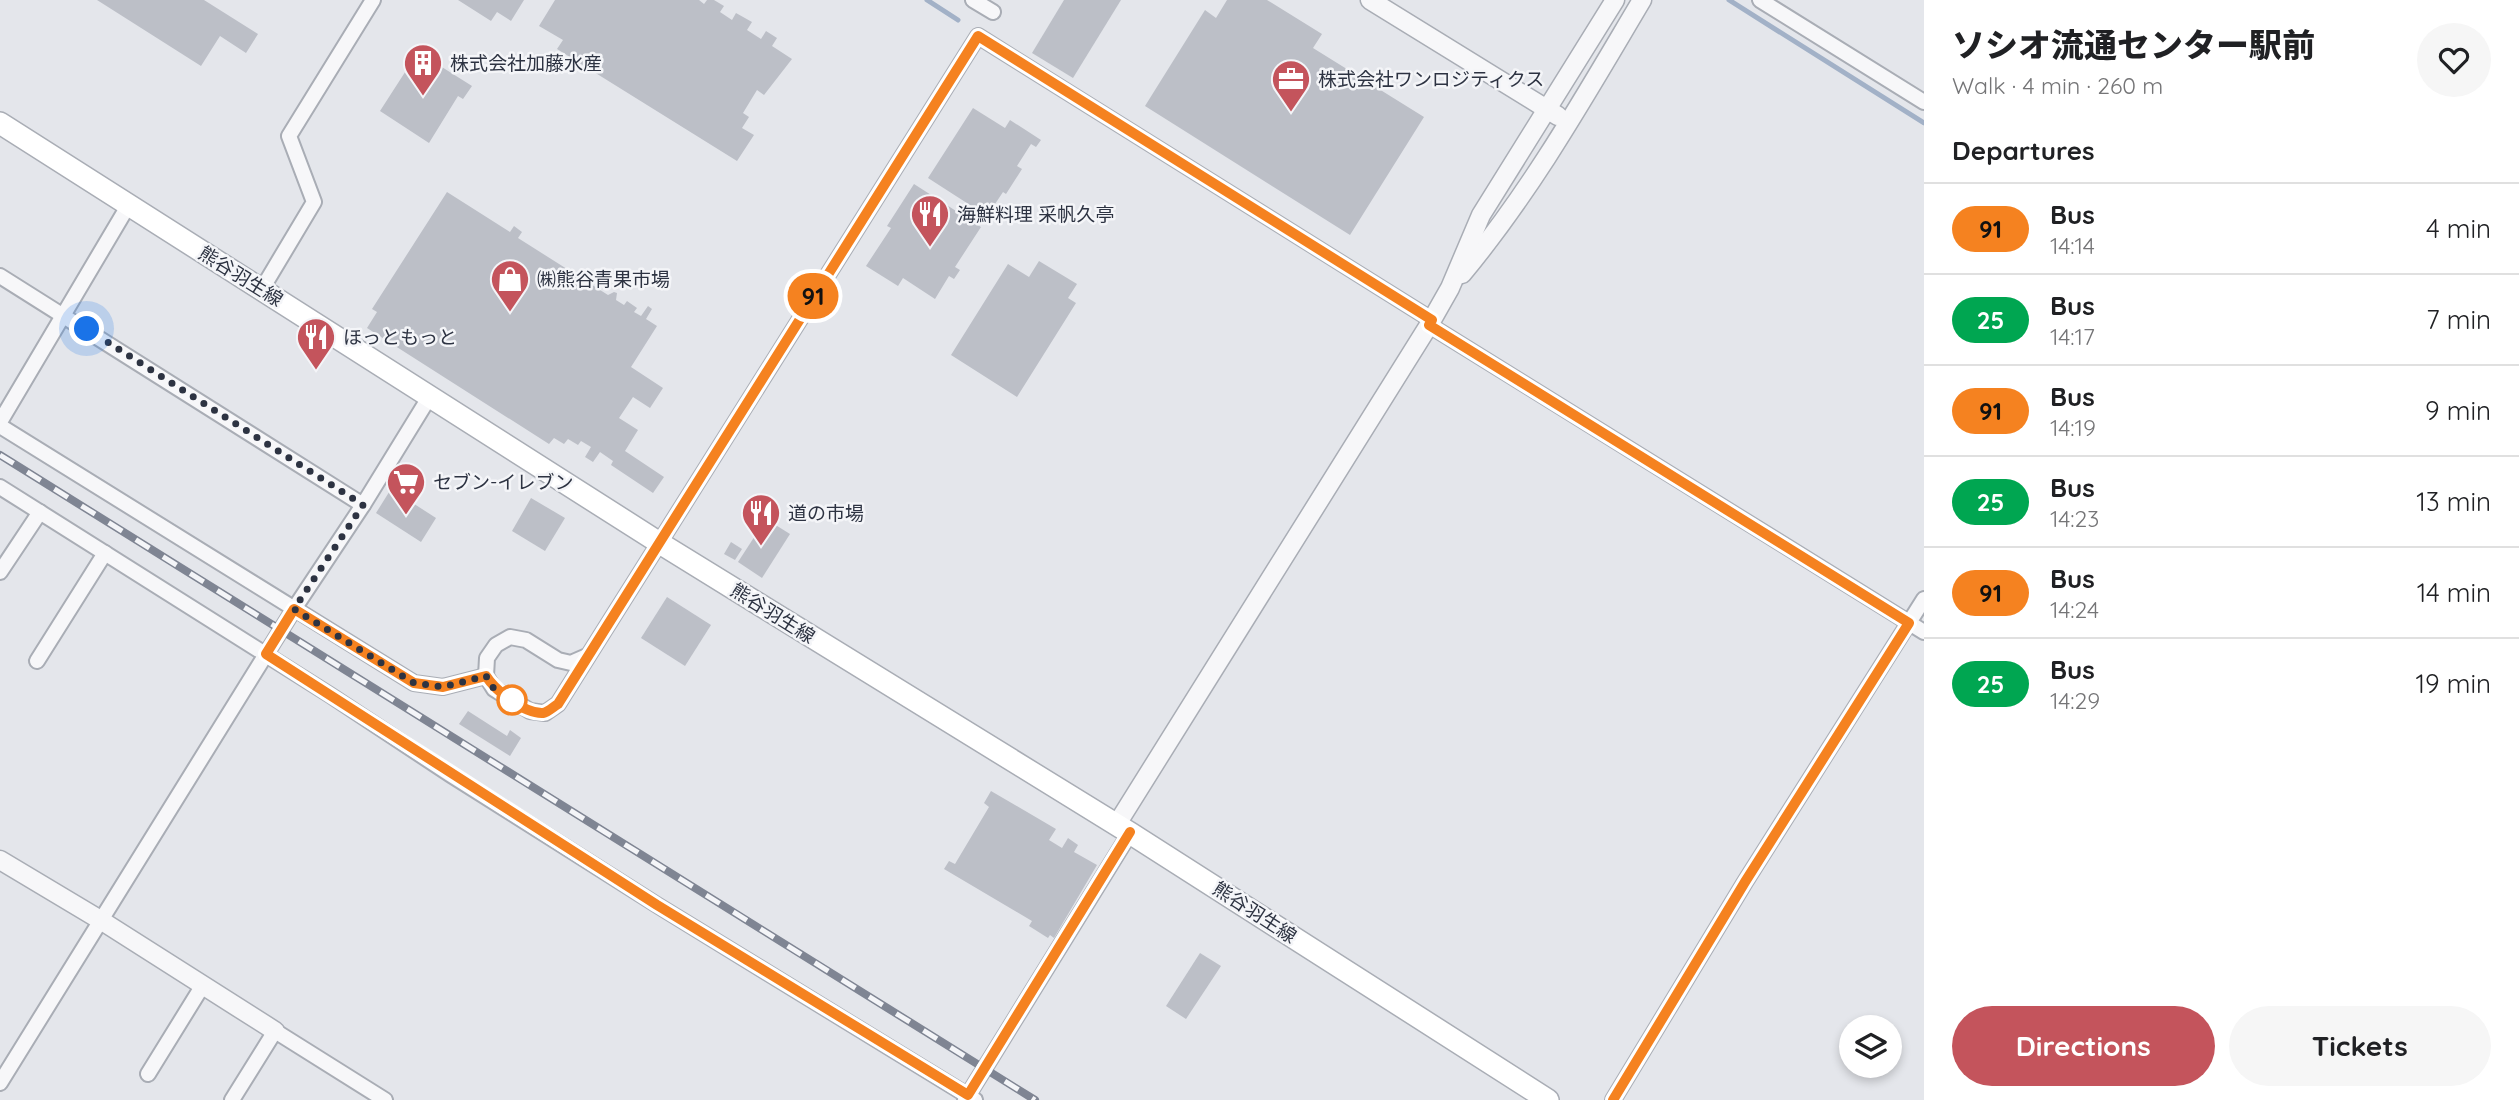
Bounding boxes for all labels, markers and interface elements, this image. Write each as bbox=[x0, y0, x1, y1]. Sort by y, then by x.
button: heart bbox=[2417, 23, 2491, 97]
text: ソシオ流通センター駅前 bbox=[1952, 24, 2315, 65]
building icon: 株式会社加藤水産 bbox=[402, 42, 444, 97]
place label: 株式会社加藤水産 bbox=[450, 51, 602, 75]
office icon: 株式会社ワンロジティクス bbox=[1270, 58, 1312, 113]
place label: 株式会社ワンロジティクス bbox=[1318, 67, 1544, 91]
text: Walk · 4 min · 260 m bbox=[1952, 71, 2163, 100]
text: Departures bbox=[1952, 134, 2095, 167]
restaurant icon: 海鮮料理 采帆久亭 bbox=[909, 193, 951, 248]
text: Bus bbox=[2050, 198, 2095, 231]
place label: 海鮮料理 采帆久亭 bbox=[957, 202, 1114, 226]
text: 4 min bbox=[2426, 212, 2491, 245]
text: 91 bbox=[1979, 214, 2002, 244]
text: 14:14 bbox=[2050, 231, 2095, 260]
street label: 熊谷羽生線 bbox=[194, 241, 288, 311]
shop icon: ㈱熊谷青果市場 bbox=[489, 258, 531, 313]
place label: ㈱熊谷青果市場 bbox=[537, 267, 670, 291]
line badge: 91 bbox=[782, 273, 844, 319]
text: 91 bbox=[802, 281, 824, 311]
text: Bus bbox=[2050, 289, 2095, 322]
text: 7 min bbox=[2426, 303, 2491, 336]
text: 25 bbox=[1977, 305, 2004, 335]
your location bbox=[69, 311, 104, 346]
restaurant icon: ほっともっと bbox=[295, 316, 337, 371]
text: 14:17 bbox=[2050, 322, 2095, 351]
place label: ほっともっと bbox=[343, 325, 457, 349]
text: Bus bbox=[2050, 380, 2095, 413]
text: 9 min bbox=[2425, 394, 2491, 427]
text: 91 bbox=[1979, 396, 2002, 426]
text: 14:19 bbox=[2050, 413, 2096, 442]
supermarket icon: セブン-イレブン bbox=[385, 461, 427, 516]
place label: セブン-イレブン bbox=[433, 470, 573, 494]
text: Bus bbox=[2050, 471, 2095, 504]
text: 13 min bbox=[2416, 485, 2491, 518]
text: 25 bbox=[1977, 487, 2004, 517]
restaurant icon: 道の市場 bbox=[740, 492, 782, 547]
place label: 道の市場 bbox=[788, 501, 864, 525]
text: 14:23 bbox=[2050, 504, 2099, 533]
text: Bus bbox=[2050, 562, 2095, 595]
text: 14 min bbox=[2417, 576, 2491, 609]
street label: 熊谷羽生線 bbox=[726, 578, 820, 648]
text: 91 bbox=[1979, 578, 2002, 608]
text: 14:24 bbox=[2050, 595, 2099, 624]
text: Bus bbox=[2050, 653, 2095, 686]
text: 19 min bbox=[2415, 667, 2491, 700]
text: 25 bbox=[1977, 669, 2004, 699]
unlabelled marker bbox=[497, 685, 527, 715]
text: 14:29 bbox=[2050, 686, 2100, 715]
street label: 熊谷羽生線 bbox=[1209, 876, 1301, 948]
button: Directions bbox=[1952, 1006, 2215, 1086]
button: Tickets bbox=[2229, 1006, 2491, 1086]
map controls bbox=[1839, 1015, 1902, 1078]
button: layers bbox=[1839, 1015, 1902, 1078]

